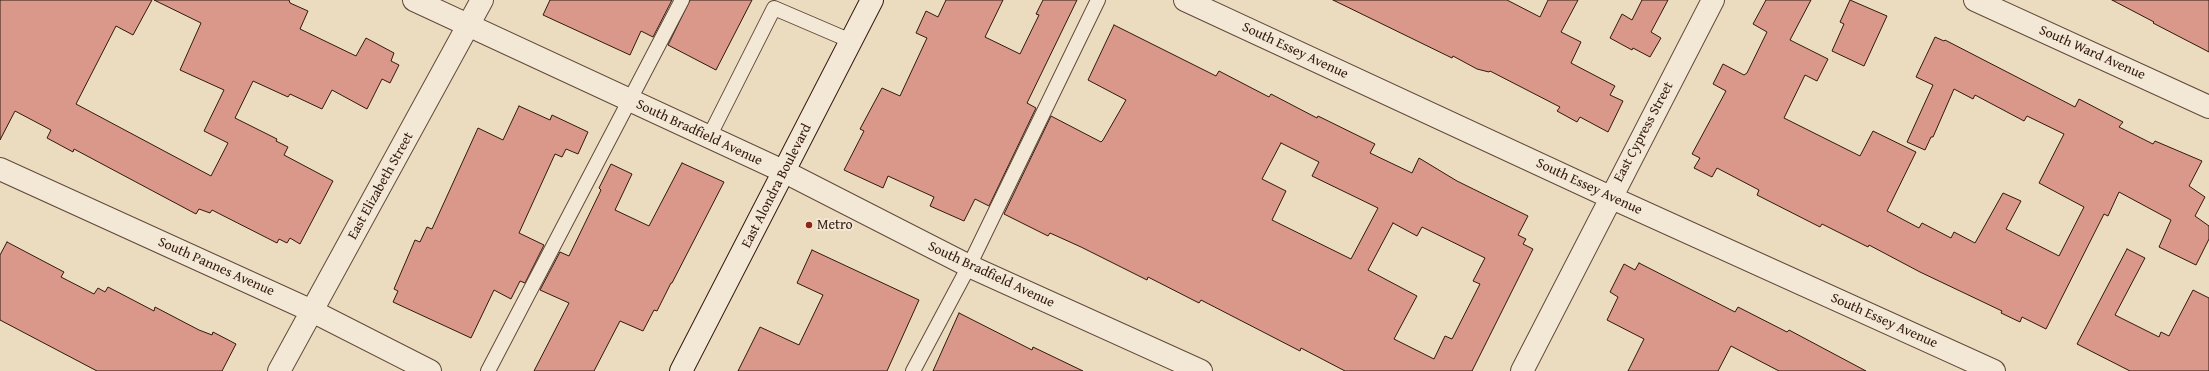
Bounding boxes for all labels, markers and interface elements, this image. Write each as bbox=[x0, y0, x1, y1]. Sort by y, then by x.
street label: South Essey Avenue bbox=[1239, 19, 1351, 83]
street label: South Ward Avenue bbox=[2036, 22, 2148, 84]
street label: East Cypress Street bbox=[1610, 79, 1678, 185]
street label: South Bradfield Avenue bbox=[633, 96, 765, 170]
street label: East Alondra Boulevard bbox=[738, 121, 816, 251]
street label: East Elizabeth Street bbox=[345, 129, 417, 243]
street label: South Essey Avenue bbox=[1533, 155, 1645, 219]
place label: Metro bbox=[817, 217, 853, 233]
marker: Metro bbox=[804, 220, 814, 230]
street label: South Pannes Avenue bbox=[155, 234, 277, 300]
street label: South Bradfield Avenue bbox=[925, 238, 1057, 312]
street label: South Essey Avenue bbox=[1828, 290, 1940, 352]

